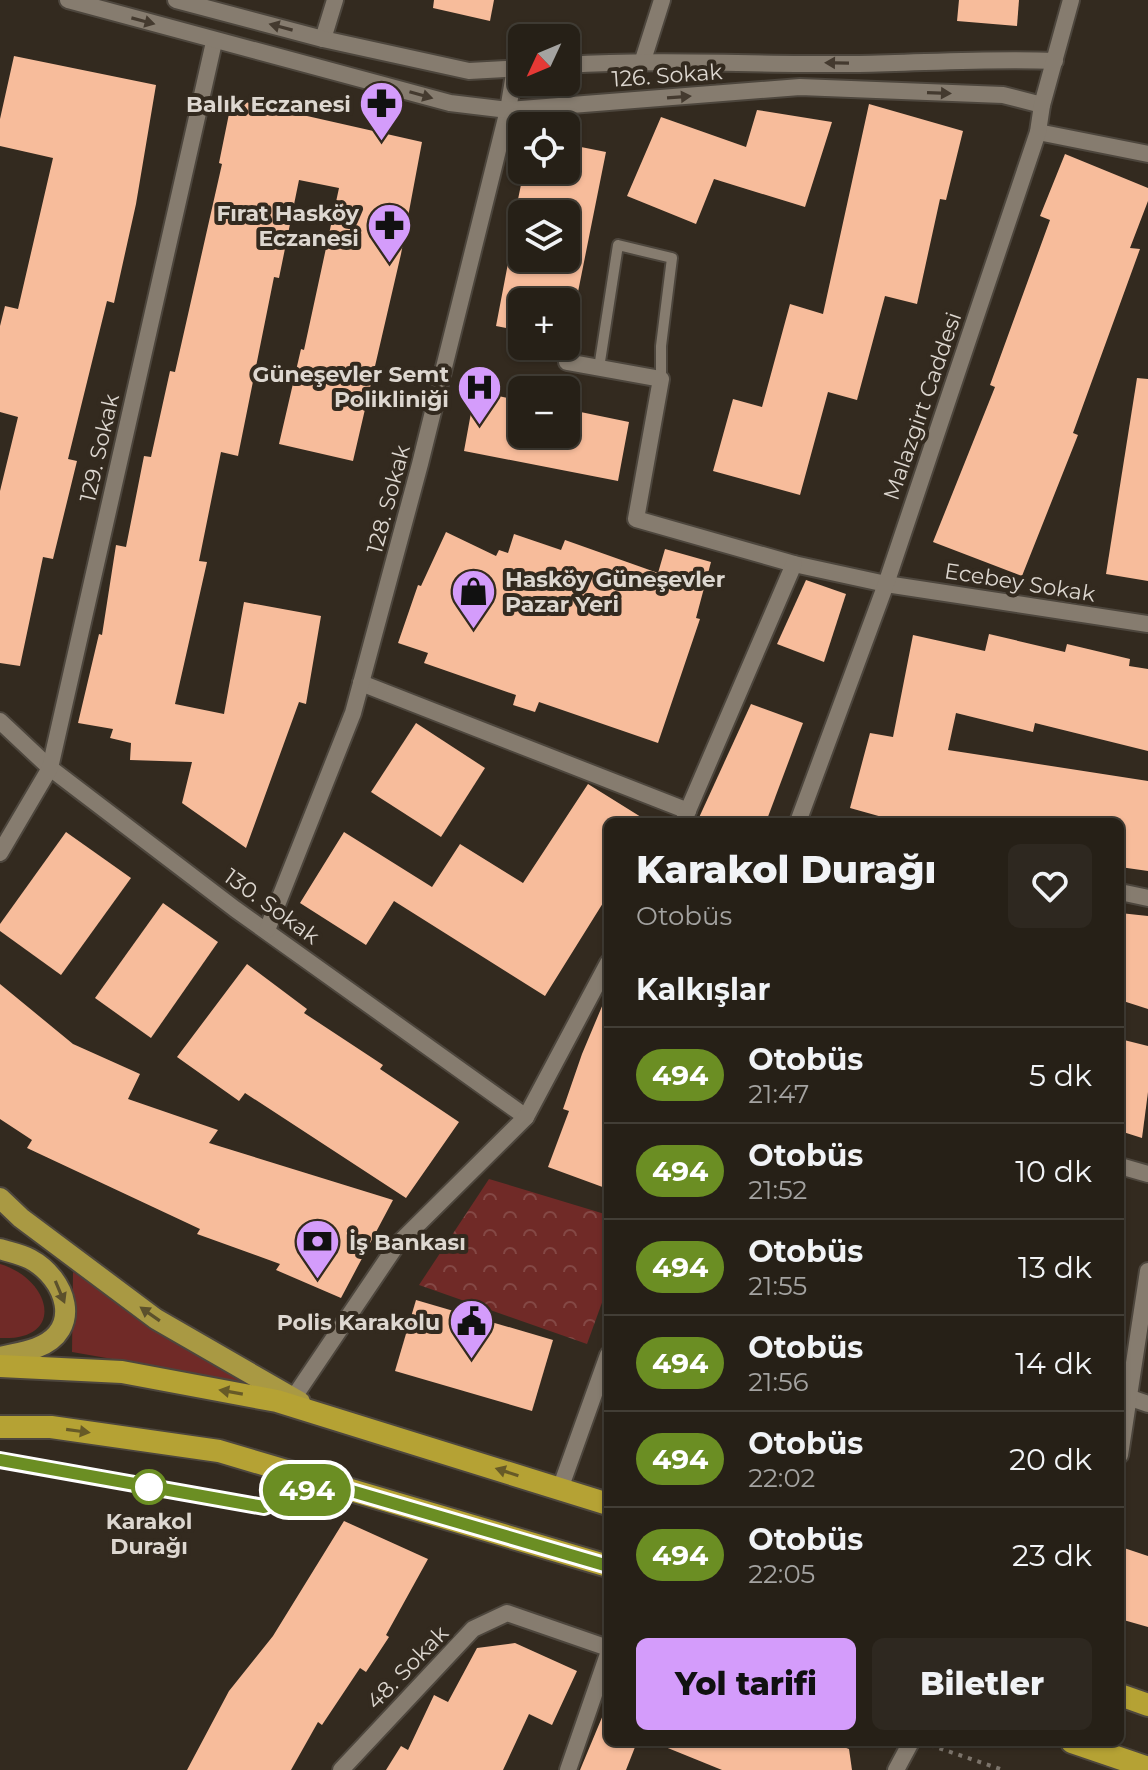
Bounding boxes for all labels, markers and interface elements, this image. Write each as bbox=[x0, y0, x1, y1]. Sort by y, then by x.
one-way arrow bbox=[131, 15, 156, 27]
one-way arrow bbox=[269, 21, 294, 33]
north arrow bbox=[508, 24, 580, 96]
map controls bbox=[508, 24, 580, 448]
one-way arrow bbox=[824, 57, 849, 69]
street label: 126. Sokak bbox=[611, 58, 724, 93]
pharmacy icon: Balık Eczanesi bbox=[358, 80, 406, 143]
one-way arrow bbox=[927, 86, 952, 99]
one-way arrow bbox=[410, 89, 434, 102]
one-way arrow bbox=[667, 90, 692, 103]
place label: Balık Eczanesi bbox=[186, 91, 351, 118]
button: locate bbox=[508, 112, 580, 184]
place label: Fırat Hasköy Eczanesi bbox=[216, 200, 360, 252]
button: layers bbox=[508, 200, 580, 272]
pharmacy icon: Fırat Hasköy Eczanesi bbox=[366, 202, 414, 265]
button: + bbox=[508, 288, 580, 360]
street label: Malazgirt Caddesi bbox=[878, 309, 967, 504]
place label: Güneşevler Semt Polikliniği bbox=[252, 361, 449, 413]
hospital icon: Güneşevler Semt Polikliniği bbox=[456, 363, 504, 426]
button: − bbox=[508, 376, 580, 448]
street label: 129. Sokak bbox=[74, 390, 125, 505]
street label: 128. Sokak bbox=[361, 441, 416, 556]
street label: Ecebey Sokak bbox=[943, 557, 1098, 608]
place label: Hasköy Güneşevler Pazar Yeri bbox=[505, 566, 725, 618]
shop icon: Hasköy Güneşevler Pazar Yeri bbox=[450, 568, 498, 631]
button: heart bbox=[1008, 844, 1092, 928]
text: Karakol Durağı bbox=[636, 846, 937, 893]
street label: 130. Sokak bbox=[219, 863, 325, 951]
text: Otobüs bbox=[636, 900, 732, 932]
text: Kalkışlar bbox=[636, 971, 770, 1008]
text: Otobüs bbox=[748, 1041, 863, 1078]
text: 5 dk bbox=[1029, 1057, 1092, 1094]
text: 494 bbox=[652, 1058, 708, 1092]
text: 21:47 bbox=[748, 1078, 809, 1110]
text: Otobüs bbox=[748, 1137, 863, 1174]
text: 10 dk bbox=[1015, 1153, 1092, 1190]
text: 494 bbox=[652, 1154, 708, 1188]
text: 21:52 bbox=[748, 1174, 807, 1206]
bank icon: İş Bankası bbox=[294, 1218, 342, 1281]
place label: İş Bankası bbox=[349, 1229, 466, 1256]
text: Otobüs bbox=[748, 1233, 863, 1270]
text: 13 dk bbox=[1018, 1249, 1092, 1286]
text: 494 bbox=[652, 1250, 708, 1284]
text: 21:55 bbox=[748, 1270, 807, 1302]
one-way arrow bbox=[54, 1281, 67, 1305]
public building icon: Polis Karakolu bbox=[447, 1298, 495, 1361]
one-way arrow bbox=[139, 1307, 160, 1322]
place label: Polis Karakolu bbox=[277, 1309, 440, 1336]
text: Otobüs bbox=[748, 1329, 863, 1366]
text: 14 dk bbox=[1015, 1345, 1092, 1382]
text: 494 bbox=[652, 1346, 708, 1380]
text: 21:56 bbox=[748, 1366, 809, 1398]
one-way arrow bbox=[218, 1385, 243, 1398]
one-way arrow bbox=[66, 1425, 91, 1438]
text: Otobüs bbox=[748, 1425, 863, 1462]
text: 20 dk bbox=[1009, 1441, 1092, 1478]
text: 494 bbox=[652, 1442, 708, 1476]
text: 22:02 bbox=[748, 1462, 815, 1494]
line badge: 494 bbox=[261, 1464, 353, 1516]
one-way arrow bbox=[495, 1465, 519, 1477]
marker: Karakol Durağı bbox=[132, 1470, 166, 1504]
text: 494 bbox=[279, 1473, 335, 1507]
place label: Karakol Durağı bbox=[106, 1508, 192, 1560]
text: Otobüs bbox=[748, 1521, 863, 1558]
text: 23 dk bbox=[1012, 1537, 1092, 1574]
text: 494 bbox=[652, 1538, 708, 1572]
text: 22:05 bbox=[748, 1558, 815, 1590]
street label: 48. Sokak bbox=[361, 1619, 454, 1715]
button: Yol tarifi bbox=[636, 1638, 856, 1730]
button: Biletler bbox=[872, 1638, 1092, 1730]

